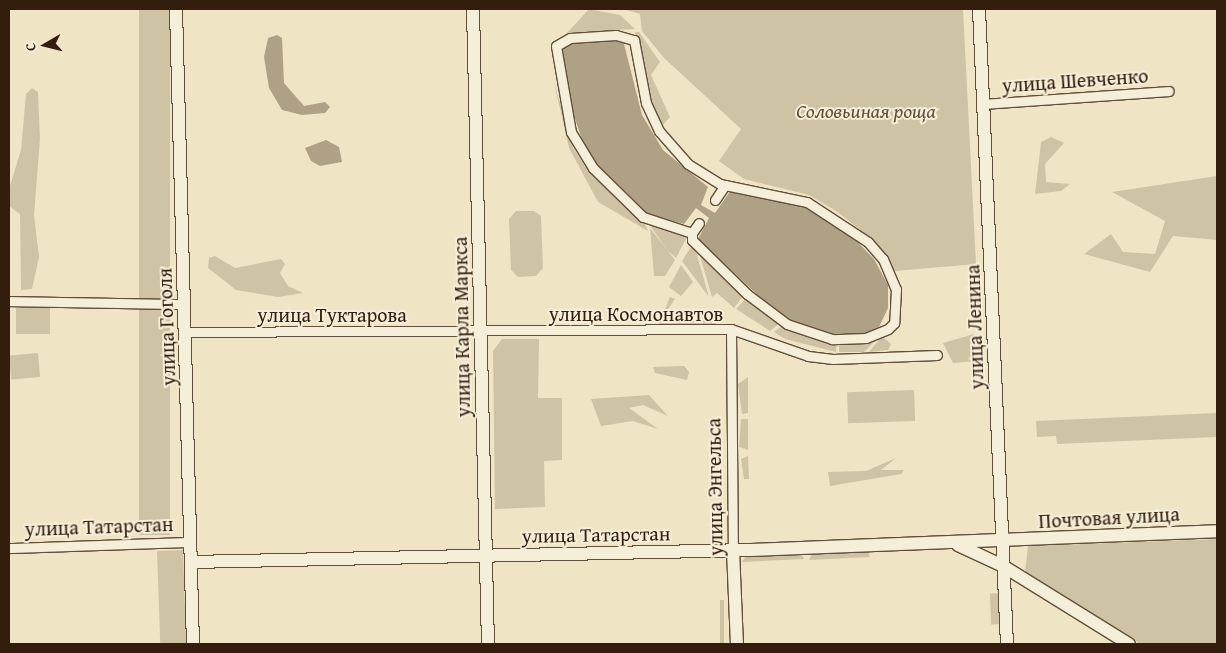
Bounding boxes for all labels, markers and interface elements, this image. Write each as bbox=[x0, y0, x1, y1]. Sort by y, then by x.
north arrow bbox=[20, 20, 70, 70]
text: С bbox=[20, 42, 41, 52]
street label: улица Шевченко bbox=[1001, 63, 1149, 97]
park label: Соловьиная роща bbox=[796, 98, 936, 122]
street label: улица Карла Маркса bbox=[447, 236, 475, 418]
street label: улица Ленина bbox=[960, 264, 988, 390]
street label: улица Гоголя bbox=[152, 268, 180, 386]
street label: улица Космонавтов bbox=[549, 301, 723, 325]
street label: улица Туктарова bbox=[257, 302, 407, 326]
street label: улица Энгельса bbox=[701, 418, 727, 556]
street label: Почтовая улица bbox=[1038, 501, 1180, 533]
street label: улица Татарстан bbox=[24, 511, 174, 541]
street label: улица Татарстан bbox=[521, 521, 671, 547]

